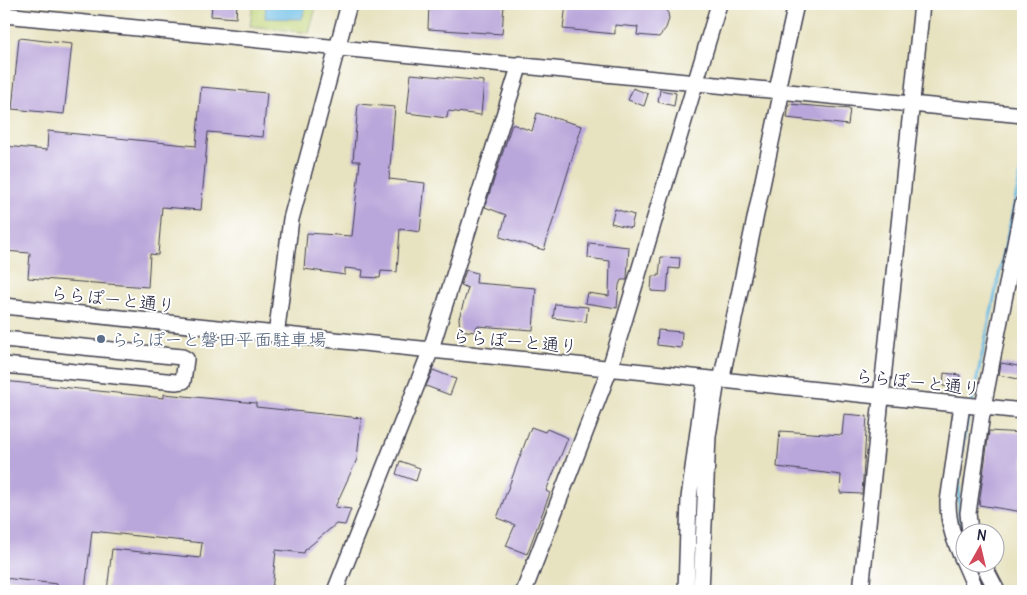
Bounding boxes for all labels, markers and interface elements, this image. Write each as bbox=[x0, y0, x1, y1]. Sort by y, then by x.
street label: ららぽーと通り bbox=[50, 281, 176, 317]
street label: ららぽーと通り bbox=[452, 324, 578, 358]
place label: ららぽーと磐田平面駐車場 bbox=[111, 328, 326, 351]
marker: ららぽーと磐田平面駐車場 bbox=[95, 333, 107, 345]
street label: ららぽーと通り bbox=[855, 364, 981, 400]
north arrow bbox=[954, 522, 1004, 572]
text: N bbox=[976, 526, 988, 545]

